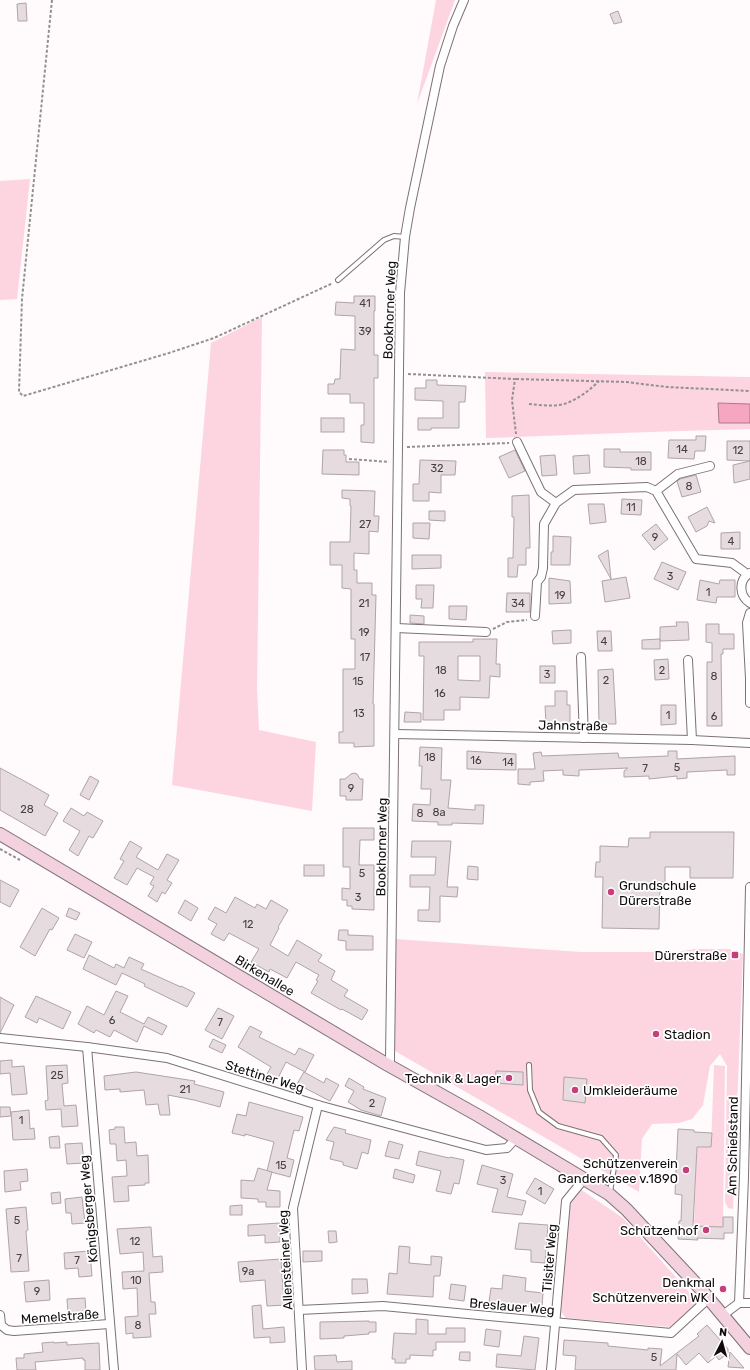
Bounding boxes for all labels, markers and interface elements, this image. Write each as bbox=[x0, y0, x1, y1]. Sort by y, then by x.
street label: Bookhorner Weg bbox=[380, 260, 400, 360]
house number: 41 bbox=[359, 297, 371, 310]
house number: 39 bbox=[358, 325, 372, 338]
house number: 14 bbox=[676, 443, 688, 456]
house number: 12 bbox=[732, 444, 744, 457]
house number: 18 bbox=[635, 455, 647, 468]
house number: 32 bbox=[430, 462, 444, 475]
house number: 8 bbox=[686, 480, 693, 493]
house number: 11 bbox=[626, 501, 636, 514]
house number: 27 bbox=[359, 518, 371, 531]
house number: 9 bbox=[652, 531, 658, 544]
house number: 4 bbox=[728, 535, 735, 548]
house number: 3 bbox=[667, 570, 674, 583]
house number: 1 bbox=[706, 586, 710, 599]
house number: 19 bbox=[554, 589, 566, 602]
house number: 21 bbox=[358, 597, 370, 610]
house number: 34 bbox=[511, 597, 525, 610]
house number: 19 bbox=[358, 626, 370, 639]
house number: 4 bbox=[601, 635, 608, 648]
house number: 17 bbox=[360, 651, 371, 664]
house number: 18 bbox=[435, 664, 447, 677]
house number: 2 bbox=[659, 664, 665, 677]
house number: 3 bbox=[544, 668, 551, 681]
house number: 8 bbox=[711, 670, 718, 683]
house number: 2 bbox=[603, 674, 609, 687]
house number: 15 bbox=[352, 675, 364, 688]
house number: 16 bbox=[434, 687, 446, 700]
house number: 13 bbox=[353, 707, 365, 720]
house number: 1 bbox=[666, 709, 670, 722]
house number: 6 bbox=[711, 710, 718, 723]
street label: Jahnstraße bbox=[538, 717, 608, 734]
house number: 18 bbox=[424, 751, 436, 764]
house number: 16 bbox=[470, 754, 482, 767]
house number: 14 bbox=[502, 756, 514, 769]
house number: 5 bbox=[674, 761, 681, 774]
house number: 7 bbox=[642, 762, 648, 775]
house number: 9 bbox=[348, 782, 354, 795]
street label: Bookhorner Weg bbox=[373, 798, 391, 896]
house number: 28 bbox=[20, 803, 34, 816]
house number: 8a bbox=[432, 806, 446, 819]
house number: 8 bbox=[417, 807, 424, 820]
house number: 5 bbox=[359, 867, 366, 880]
place label: Grundschule Dürerstraße bbox=[619, 878, 696, 908]
marker: Grundschule Dürerstraße bbox=[606, 887, 616, 897]
house number: 3 bbox=[355, 891, 362, 904]
house number: 12 bbox=[242, 918, 254, 931]
place label: Dürerstraße bbox=[655, 948, 727, 963]
marker: Dürerstraße bbox=[730, 950, 740, 960]
street label: Birkenallee bbox=[232, 952, 297, 999]
house number: 6 bbox=[109, 1014, 116, 1027]
house number: 7 bbox=[217, 1016, 223, 1029]
place label: Stadion bbox=[664, 1027, 711, 1042]
marker: Stadion bbox=[651, 1029, 661, 1039]
street label: Stettiner Weg bbox=[223, 1057, 306, 1097]
house number: 25 bbox=[51, 1069, 64, 1082]
place label: Technik & Lager bbox=[405, 1071, 501, 1087]
marker: Technik & Lager bbox=[504, 1073, 514, 1083]
house number: 21 bbox=[179, 1083, 191, 1096]
place label: Umkleideräume bbox=[583, 1083, 678, 1098]
marker: Umkleideräume bbox=[570, 1085, 580, 1095]
street label: Am Schießstand bbox=[724, 1096, 741, 1196]
house number: 2 bbox=[369, 1097, 375, 1110]
house number: 1 bbox=[19, 1114, 23, 1127]
street label: Königsberger Weg bbox=[76, 1154, 102, 1263]
place label: Schützenverein Ganderkesee v.1890 bbox=[558, 1156, 678, 1186]
house number: 15 bbox=[275, 1159, 287, 1172]
marker: Schützenverein Ganderkesee v.1890 bbox=[681, 1165, 691, 1175]
house number: 3 bbox=[500, 1174, 507, 1187]
house number: 1 bbox=[538, 1185, 542, 1198]
street label: Allensteiner Weg bbox=[275, 1209, 297, 1310]
house number: 5 bbox=[14, 1214, 21, 1227]
street label: Tilsiter Weg bbox=[539, 1223, 561, 1293]
place label: Schützenhof bbox=[620, 1223, 698, 1238]
marker: Schützenhof bbox=[701, 1225, 711, 1235]
house number: 12 bbox=[129, 1235, 141, 1248]
house number: 7 bbox=[16, 1252, 22, 1265]
house number: 7 bbox=[74, 1254, 80, 1267]
house number: 9a bbox=[242, 1265, 254, 1278]
house number: 10 bbox=[130, 1274, 142, 1287]
place label: Denkmal Schützenverein WK I bbox=[592, 1275, 715, 1305]
marker: Denkmal Schützenverein WK I bbox=[718, 1284, 728, 1294]
house number: 9 bbox=[34, 1285, 40, 1298]
street label: Breslauer Weg bbox=[469, 1295, 555, 1319]
street label: Memelstraße bbox=[20, 1306, 100, 1327]
house number: 8 bbox=[135, 1319, 142, 1332]
north arrow bbox=[702, 1322, 742, 1362]
text: N bbox=[718, 1326, 728, 1339]
house number: 5 bbox=[651, 1351, 658, 1364]

